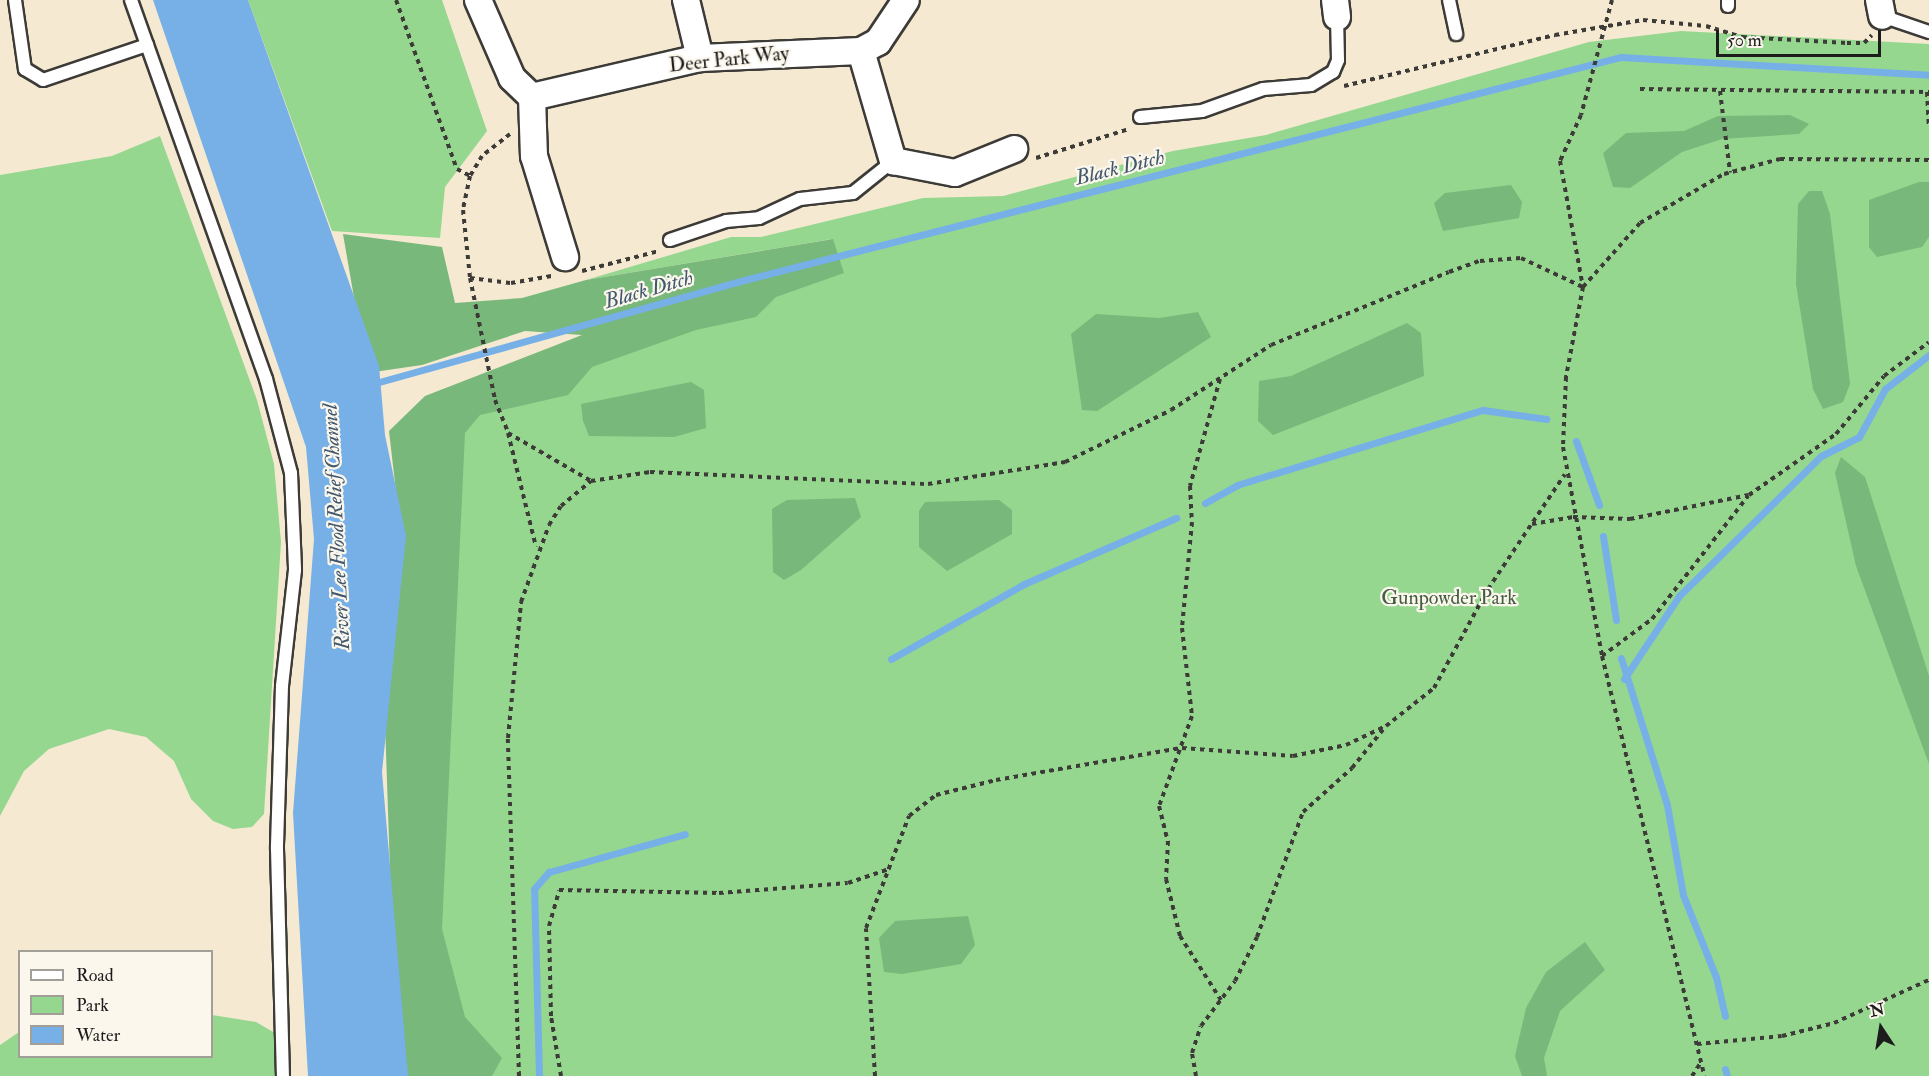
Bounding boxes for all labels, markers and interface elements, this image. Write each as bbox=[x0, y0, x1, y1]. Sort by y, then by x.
scale bar bbox=[1719, 18, 1884, 56]
text: 50 m bbox=[1727, 29, 1762, 52]
street label: Deer Park Way bbox=[668, 41, 790, 77]
water label: Black Ditch bbox=[1073, 145, 1167, 191]
water label: Black Ditch bbox=[602, 265, 696, 315]
water label: River Lee Flood Relief Channel bbox=[318, 403, 356, 651]
park label: Gunpowder Park bbox=[1381, 585, 1517, 609]
legend bbox=[18, 950, 213, 1058]
text: Road bbox=[76, 964, 114, 987]
text: Park bbox=[76, 994, 109, 1017]
north arrow bbox=[1851, 998, 1911, 1058]
text: N bbox=[1868, 999, 1886, 1022]
text: Water bbox=[76, 1024, 120, 1047]

